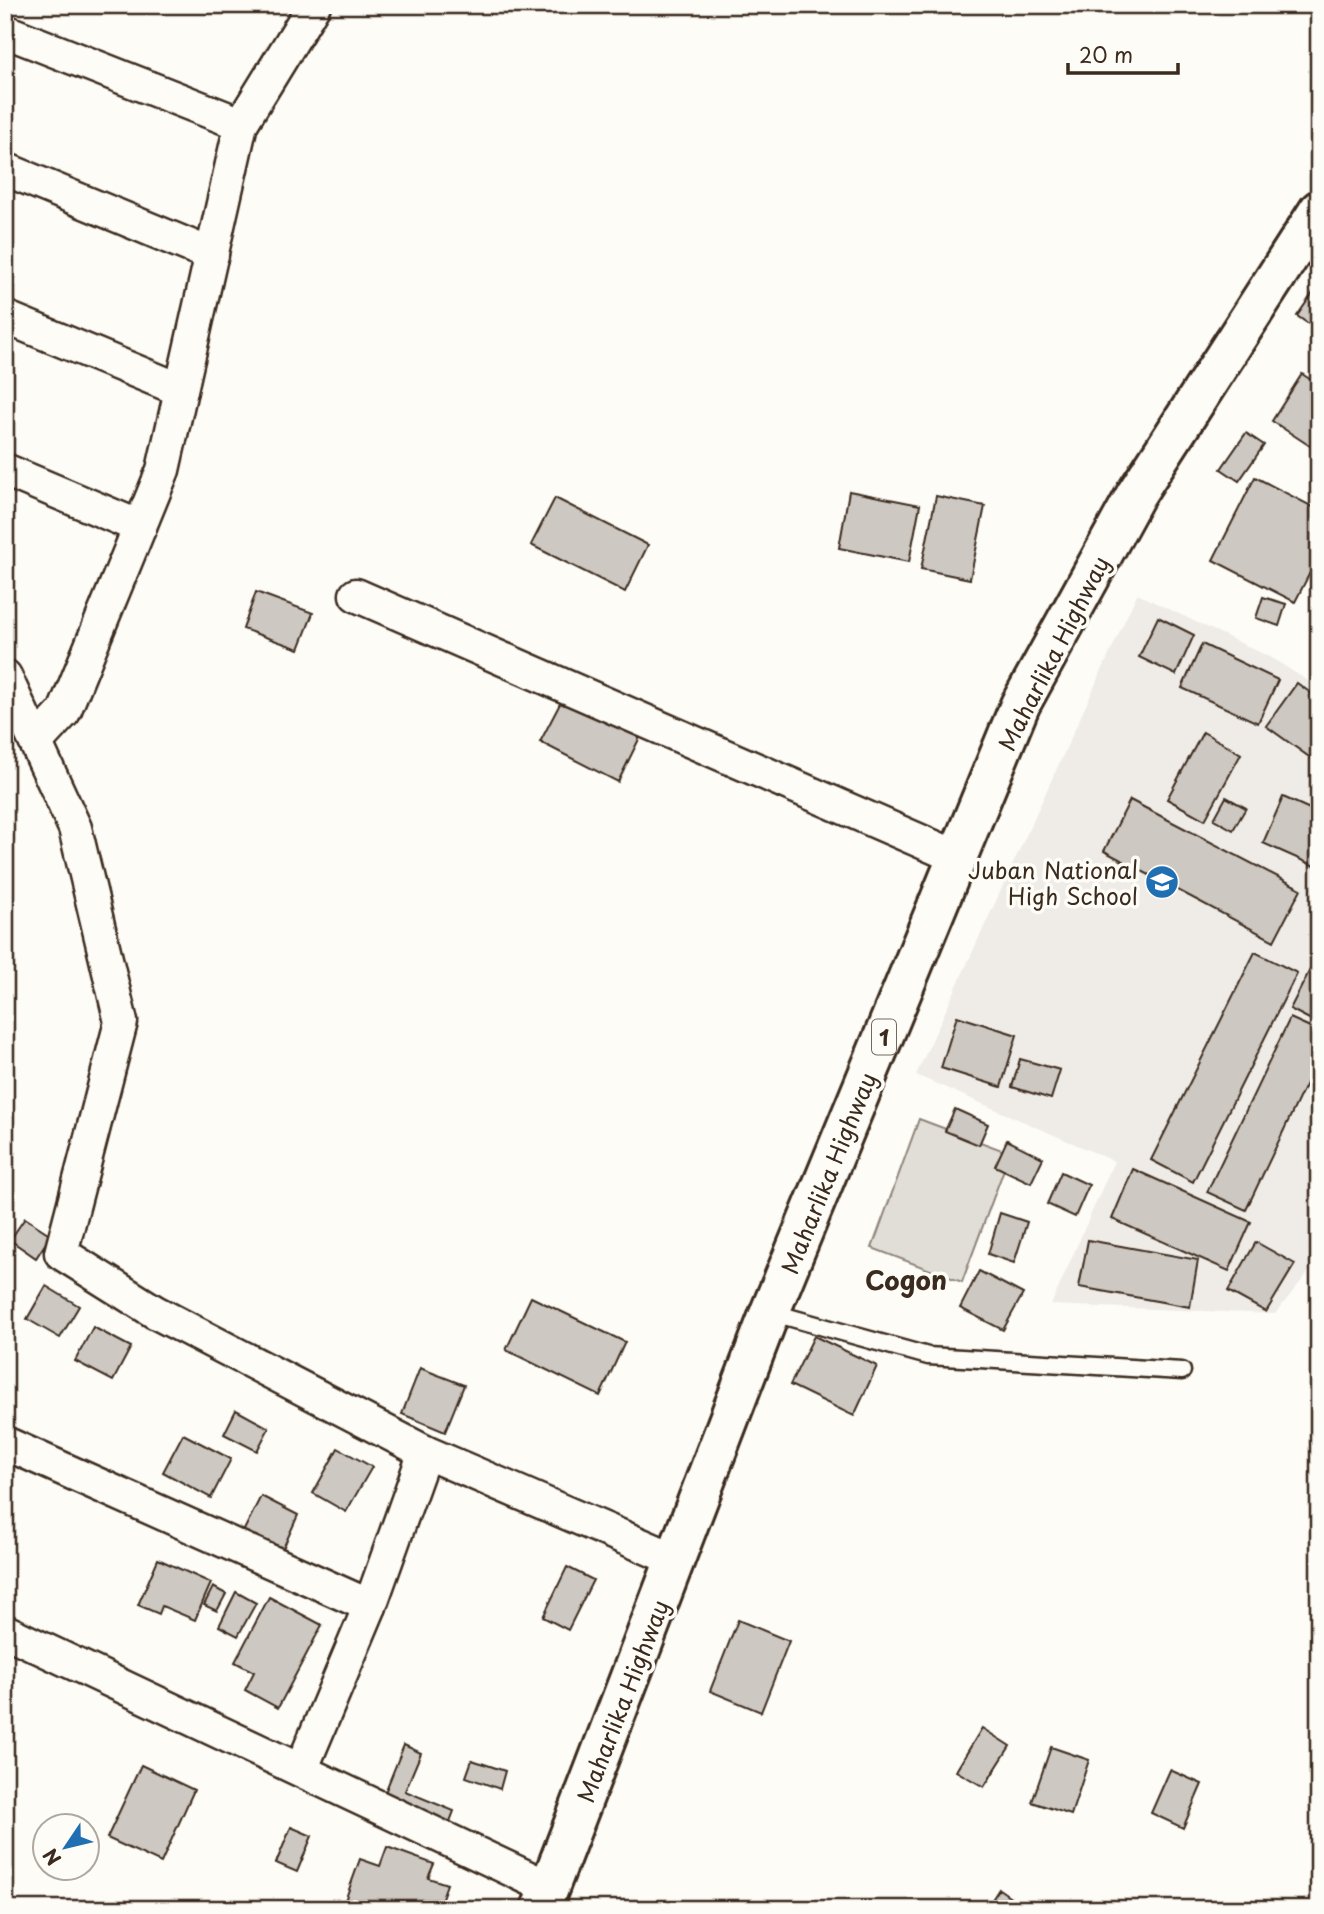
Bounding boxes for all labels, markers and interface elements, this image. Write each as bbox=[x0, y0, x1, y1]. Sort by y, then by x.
scale bar bbox=[1068, 32, 1179, 76]
text: 20 m bbox=[1079, 38, 1133, 70]
street label: Maharlika Highway bbox=[989, 549, 1117, 757]
place label: Juban National High School bbox=[968, 852, 1138, 913]
school or university icon: Juban National High School bbox=[1143, 863, 1181, 901]
road number: 1 bbox=[872, 1020, 896, 1054]
street label: Maharlika Highway bbox=[772, 1067, 884, 1279]
district label: Cogon bbox=[865, 1260, 947, 1299]
street label: Maharlika Highway bbox=[567, 1595, 677, 1807]
north arrow bbox=[32, 1812, 102, 1882]
text: N bbox=[35, 1843, 67, 1872]

